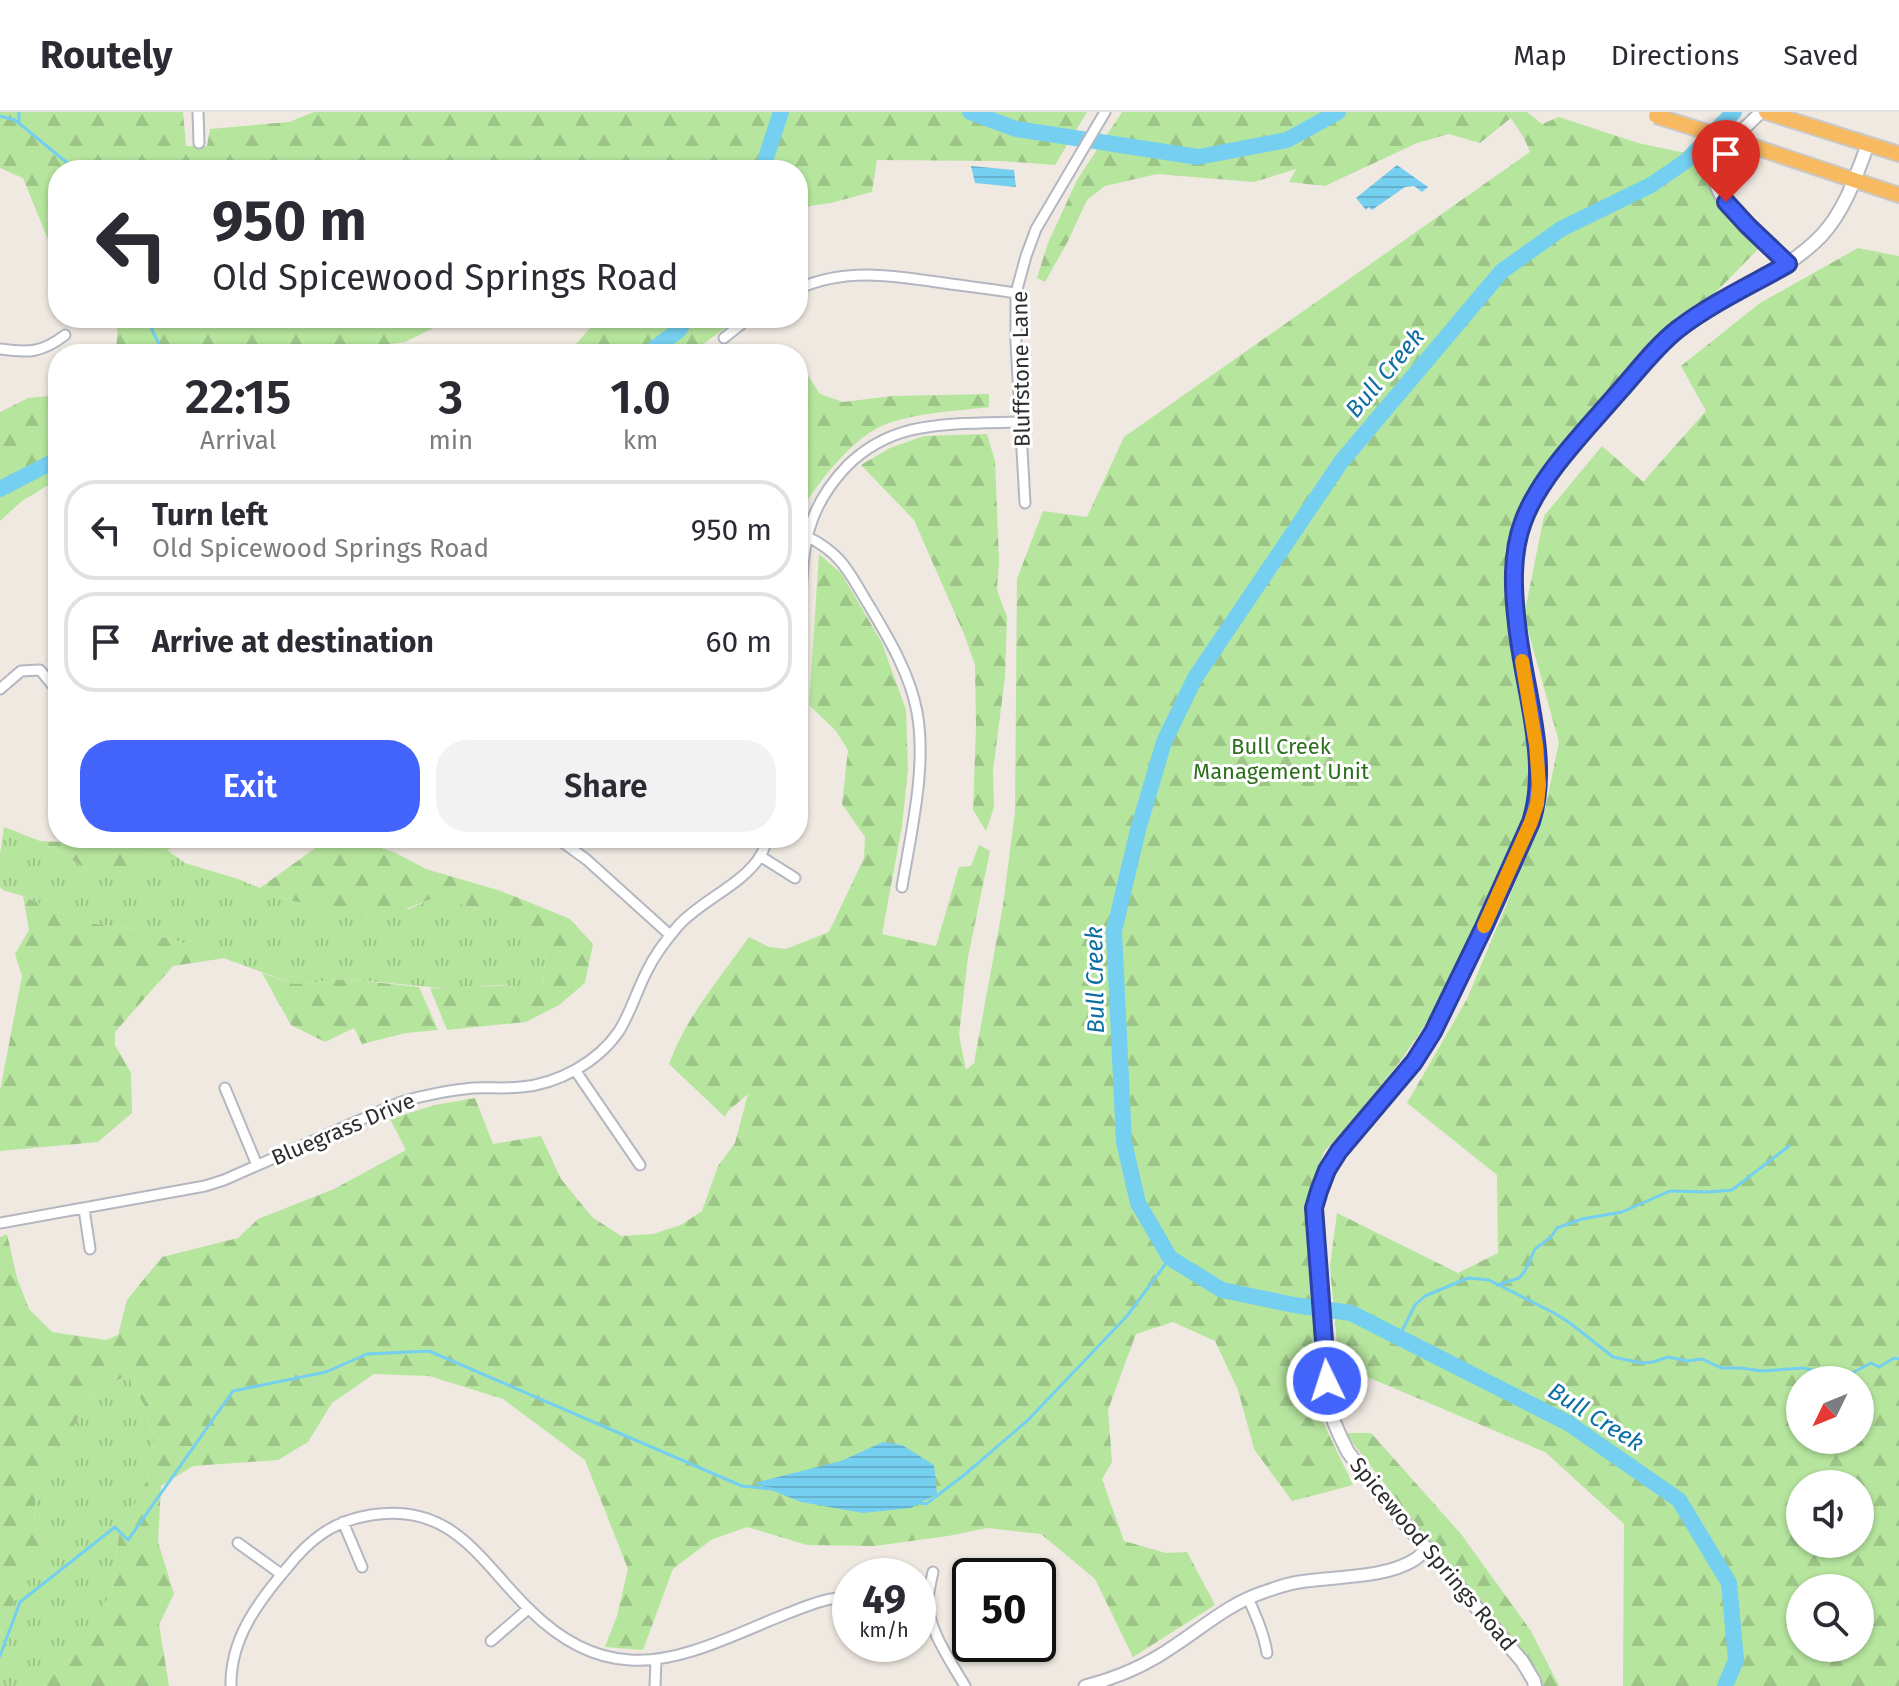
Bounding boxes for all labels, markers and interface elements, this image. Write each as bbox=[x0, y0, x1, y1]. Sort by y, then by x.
text: Routely bbox=[40, 32, 172, 78]
text: Map bbox=[1513, 39, 1567, 72]
text: Directions bbox=[1611, 39, 1739, 72]
text: Saved bbox=[1783, 39, 1859, 72]
pin bbox=[1692, 120, 1760, 202]
icon: arrive bbox=[1704, 132, 1748, 176]
text: 950 m bbox=[212, 188, 367, 255]
icon: left bbox=[80, 192, 184, 296]
text: Old Spicewood Springs Road bbox=[212, 256, 679, 300]
street label: Bluffstone Lane bbox=[1006, 291, 1036, 447]
water label: Bull Creek bbox=[1340, 323, 1430, 423]
text: 22:15 bbox=[185, 368, 291, 426]
text: 3 bbox=[438, 368, 463, 426]
text: 1.0 bbox=[610, 368, 671, 426]
text: Arrival bbox=[200, 425, 276, 456]
text: min bbox=[428, 425, 473, 456]
text: km bbox=[623, 425, 658, 456]
text: Turn left bbox=[152, 497, 268, 533]
icon: left bbox=[84, 508, 128, 552]
text: 950 m bbox=[691, 512, 772, 548]
text: Old Spicewood Springs Road bbox=[152, 533, 489, 564]
icon: arrive bbox=[84, 620, 128, 664]
text: Arrive at destination bbox=[152, 624, 434, 660]
text: 60 m bbox=[706, 624, 772, 660]
park label: Bull Creek Management Unit bbox=[1193, 733, 1369, 785]
button: Exit bbox=[80, 740, 420, 832]
button: Share bbox=[436, 740, 776, 832]
water label: Bull Creek bbox=[1080, 926, 1110, 1034]
street label: Bluegrass Drive bbox=[267, 1087, 419, 1171]
position arrow bbox=[1285, 1339, 1369, 1423]
north arrow bbox=[1786, 1366, 1874, 1454]
map controls bbox=[1786, 1366, 1874, 1662]
water label: Bull Creek bbox=[1543, 1377, 1649, 1457]
street label: Spicewood Springs Road bbox=[1344, 1452, 1522, 1656]
button: sound bbox=[1786, 1470, 1874, 1558]
speed limit sign: 50 bbox=[952, 1558, 1056, 1662]
button: search bbox=[1786, 1574, 1874, 1662]
text: 49 bbox=[862, 1576, 906, 1624]
text: km/h bbox=[859, 1618, 909, 1642]

